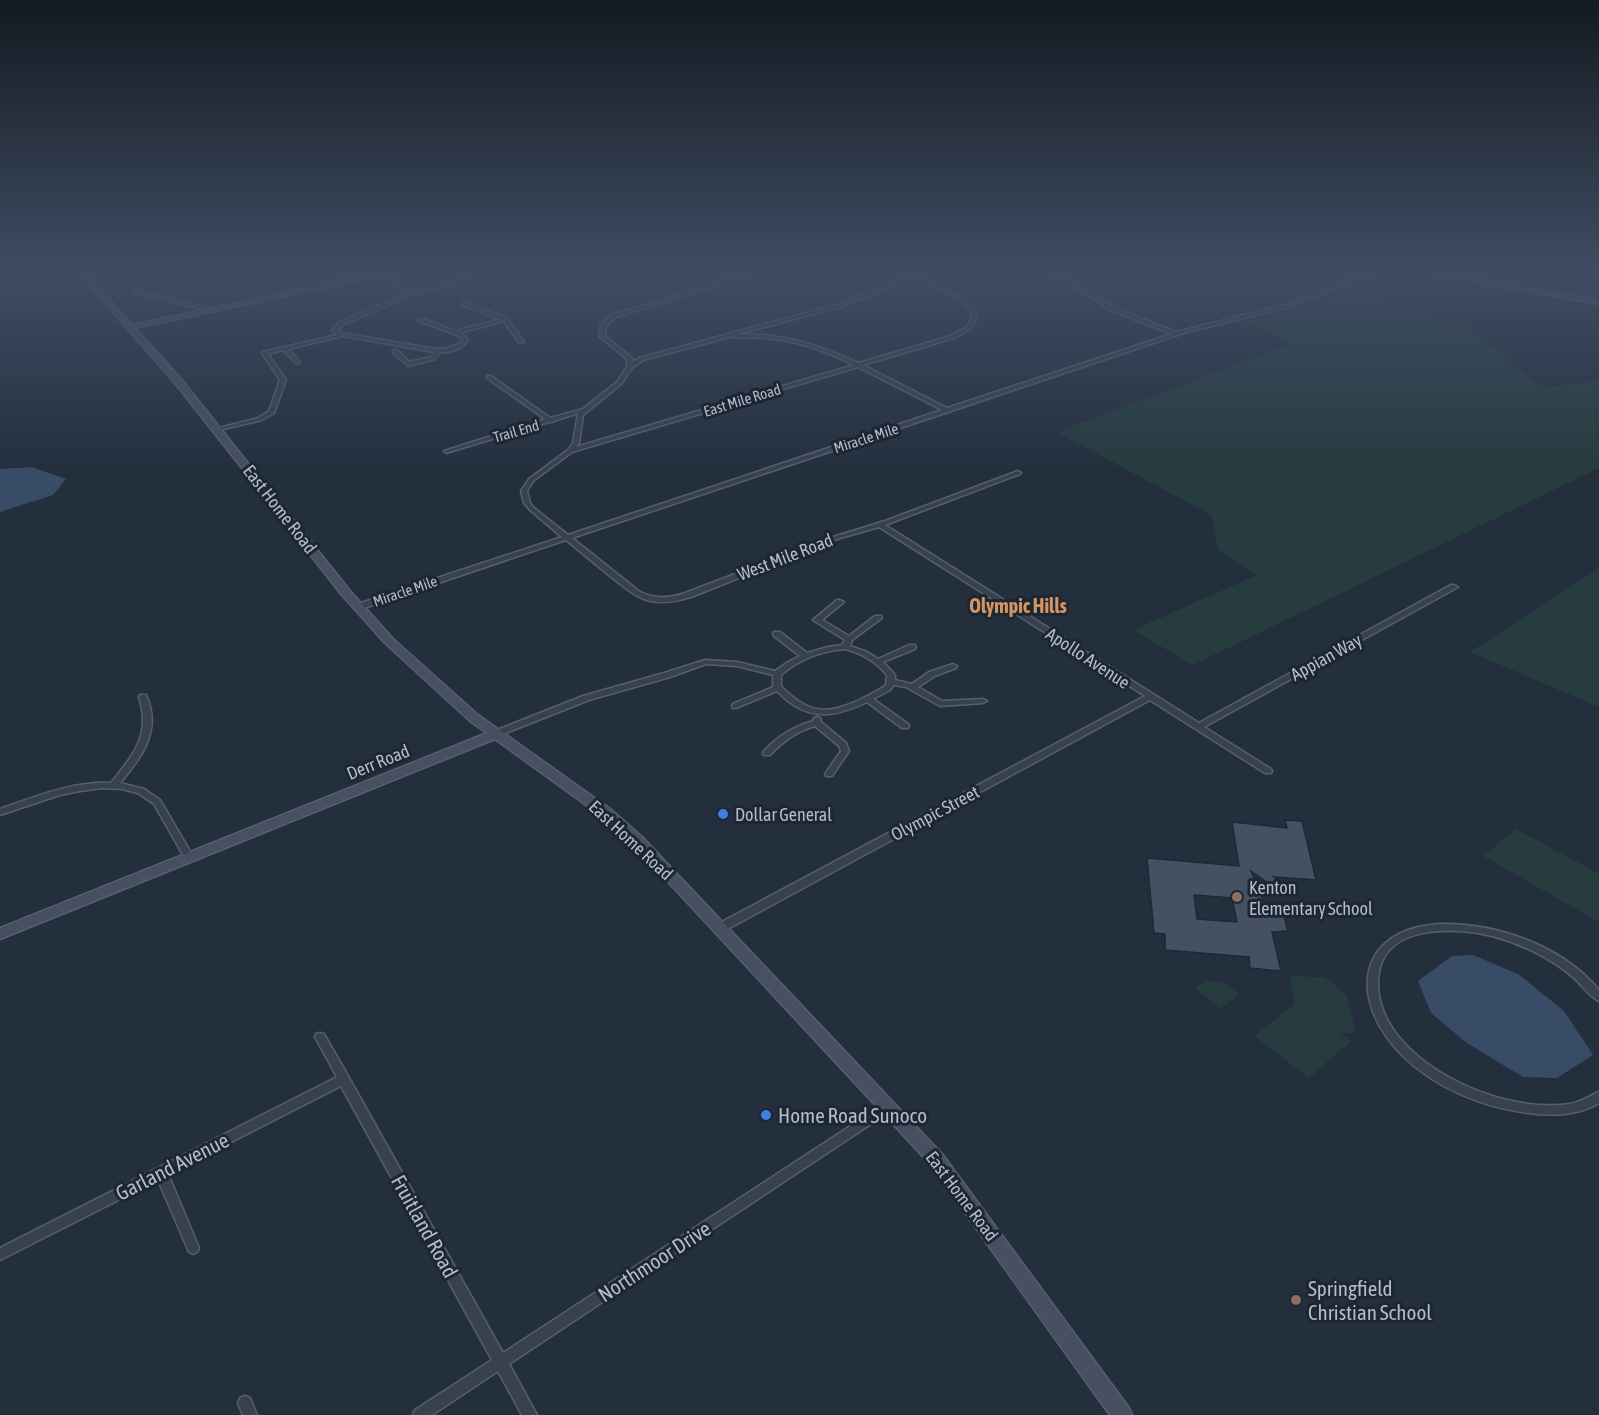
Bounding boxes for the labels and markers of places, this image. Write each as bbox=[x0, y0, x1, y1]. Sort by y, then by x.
place label: Dollar General bbox=[735, 804, 832, 825]
marker: Dollar General bbox=[716, 807, 730, 821]
place label: Kenton Elementary School bbox=[1249, 877, 1373, 919]
marker: Kenton Elementary School bbox=[1230, 890, 1244, 904]
place label: Home Road Sunoco bbox=[778, 1103, 927, 1127]
marker: Home Road Sunoco bbox=[759, 1108, 773, 1122]
place label: Springfield Christian School bbox=[1308, 1276, 1432, 1324]
marker: Springfield Christian School bbox=[1289, 1293, 1303, 1307]

